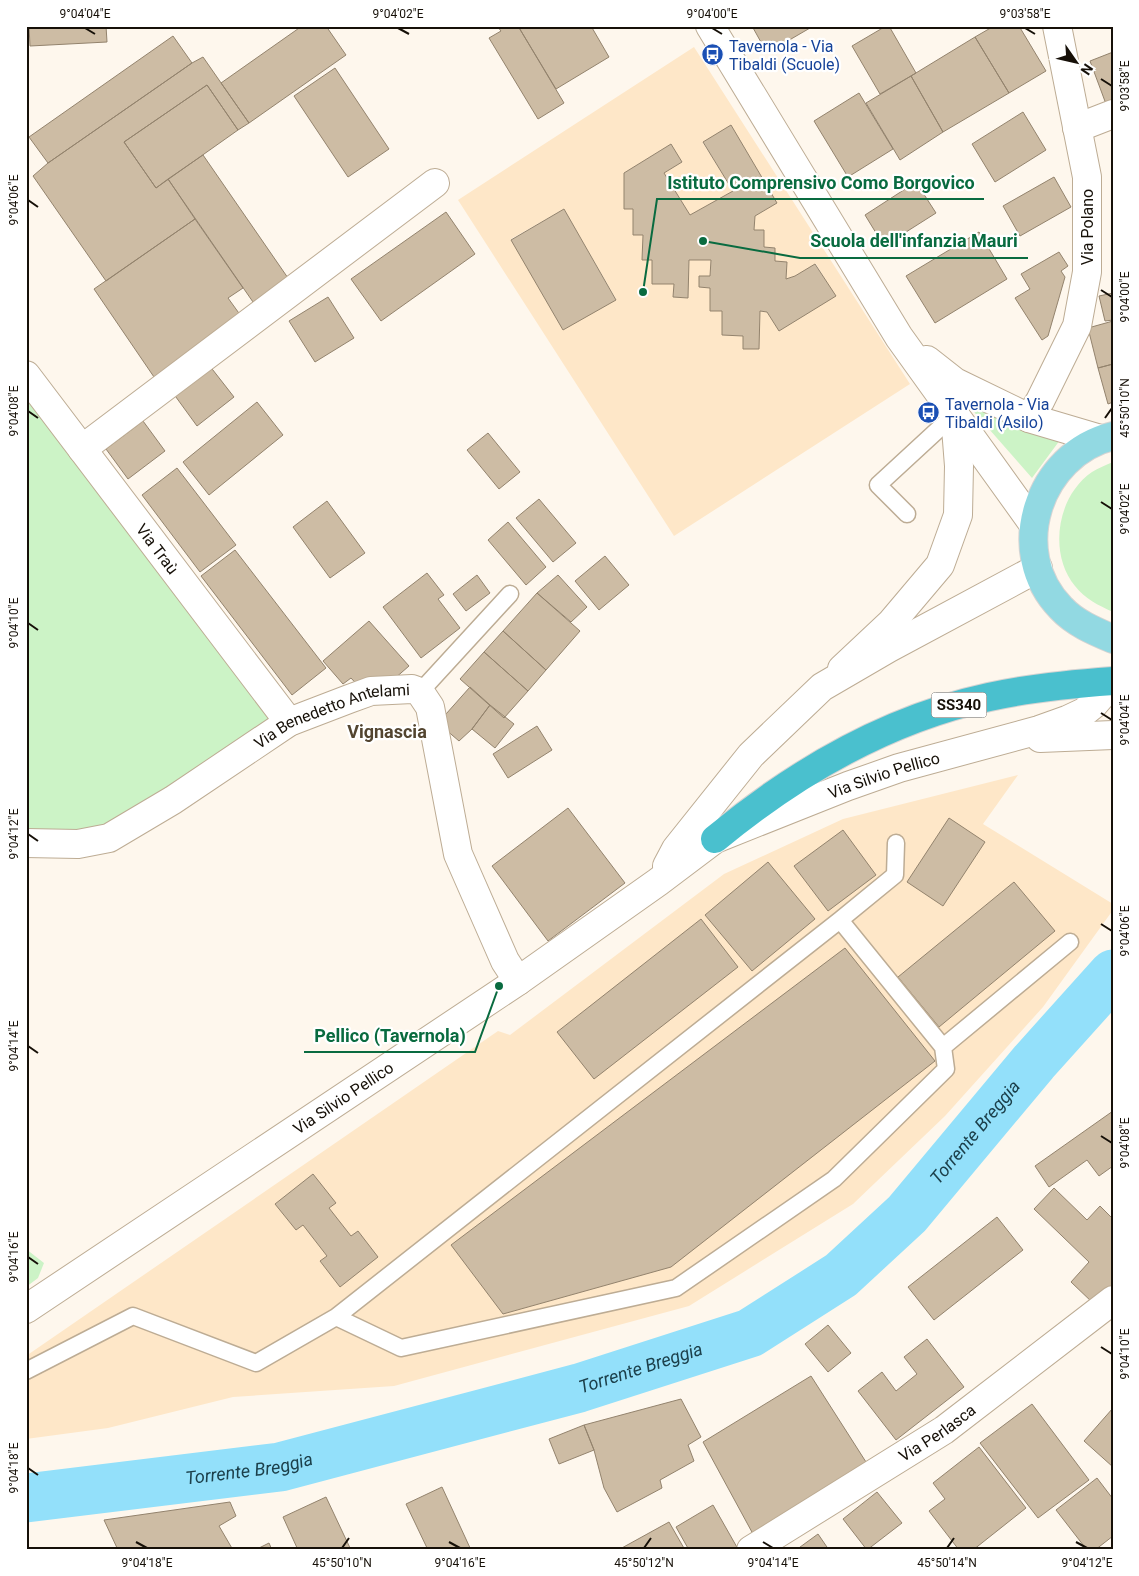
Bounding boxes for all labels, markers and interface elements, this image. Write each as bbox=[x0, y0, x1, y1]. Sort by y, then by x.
text: 9°04'04"E bbox=[60, 7, 111, 21]
text: 9°04'02"E bbox=[373, 7, 424, 21]
text: 9°04'00"E bbox=[687, 7, 738, 21]
text: 9°03'58"E bbox=[1000, 7, 1051, 21]
place label: Tavernola - Via Tibaldi (Scuole) bbox=[729, 37, 840, 74]
north arrow bbox=[1052, 38, 1102, 88]
bus stop icon: Tavernola - Via Tibaldi (Scuole) bbox=[701, 43, 725, 67]
text: 9°03'58"E bbox=[1118, 60, 1132, 111]
text: N bbox=[1077, 61, 1096, 78]
callout: Istituto Comprensivo Como Borgovico bbox=[657, 166, 984, 199]
text: Istituto Comprensivo Como Borgovico bbox=[667, 172, 975, 193]
text: 9°04'06"E bbox=[7, 174, 21, 225]
street label: Via Polano bbox=[1078, 189, 1097, 265]
callout: Scuola dell'infanzia Mauri bbox=[800, 225, 1028, 258]
text: Scuola dell'infanzia Mauri bbox=[810, 230, 1018, 251]
text: 9°04'00"E bbox=[1118, 271, 1132, 322]
text: 45°50'10"N bbox=[1118, 378, 1132, 438]
text: 9°04'08"E bbox=[7, 385, 21, 436]
place label: Tavernola - Via Tibaldi (Asilo) bbox=[945, 395, 1050, 432]
bus stop icon: Tavernola - Via Tibaldi (Asilo) bbox=[917, 401, 941, 425]
text: 9°04'02"E bbox=[1118, 483, 1132, 534]
street label: Via Traù bbox=[132, 520, 182, 578]
text: 9°04'10"E bbox=[7, 597, 21, 648]
street label: Via Benedetto Antelami bbox=[251, 680, 410, 753]
road number: SS340 bbox=[932, 692, 986, 718]
text: 9°04'04"E bbox=[1118, 694, 1132, 745]
district label: Vignascia bbox=[347, 721, 427, 742]
street label: Via Silvio Pellico bbox=[826, 748, 942, 803]
text: 9°04'12"E bbox=[7, 808, 21, 859]
text: 9°04'06"E bbox=[1118, 905, 1132, 956]
callout: Pellico (Tavernola) bbox=[304, 1019, 475, 1052]
text: 9°04'14"E bbox=[7, 1020, 21, 1071]
text: Pellico (Tavernola) bbox=[314, 1025, 466, 1047]
street label: Via Silvio Pellico bbox=[290, 1058, 397, 1138]
water label: Torrente Breggia bbox=[926, 1076, 1024, 1188]
text: 9°04'08"E bbox=[1118, 1117, 1132, 1168]
text: 9°04'16"E bbox=[7, 1231, 21, 1282]
text: 9°04'10"E bbox=[1118, 1328, 1132, 1379]
water label: Torrente Breggia bbox=[576, 1338, 705, 1397]
street label: Via Perlasca bbox=[895, 1400, 979, 1466]
text: 9°04'18"E bbox=[7, 1442, 21, 1493]
water label: Torrente Breggia bbox=[184, 1448, 315, 1488]
text: 9°04'18"E bbox=[122, 1556, 173, 1570]
text: 45°50'10"N bbox=[312, 1556, 372, 1570]
text: 9°04'16"E bbox=[435, 1556, 486, 1570]
text: 45°50'12"N bbox=[614, 1556, 674, 1570]
text: 9°04'14"E bbox=[748, 1556, 799, 1570]
text: 45°50'14"N bbox=[917, 1556, 977, 1570]
text: 9°04'12"E bbox=[1062, 1556, 1113, 1570]

